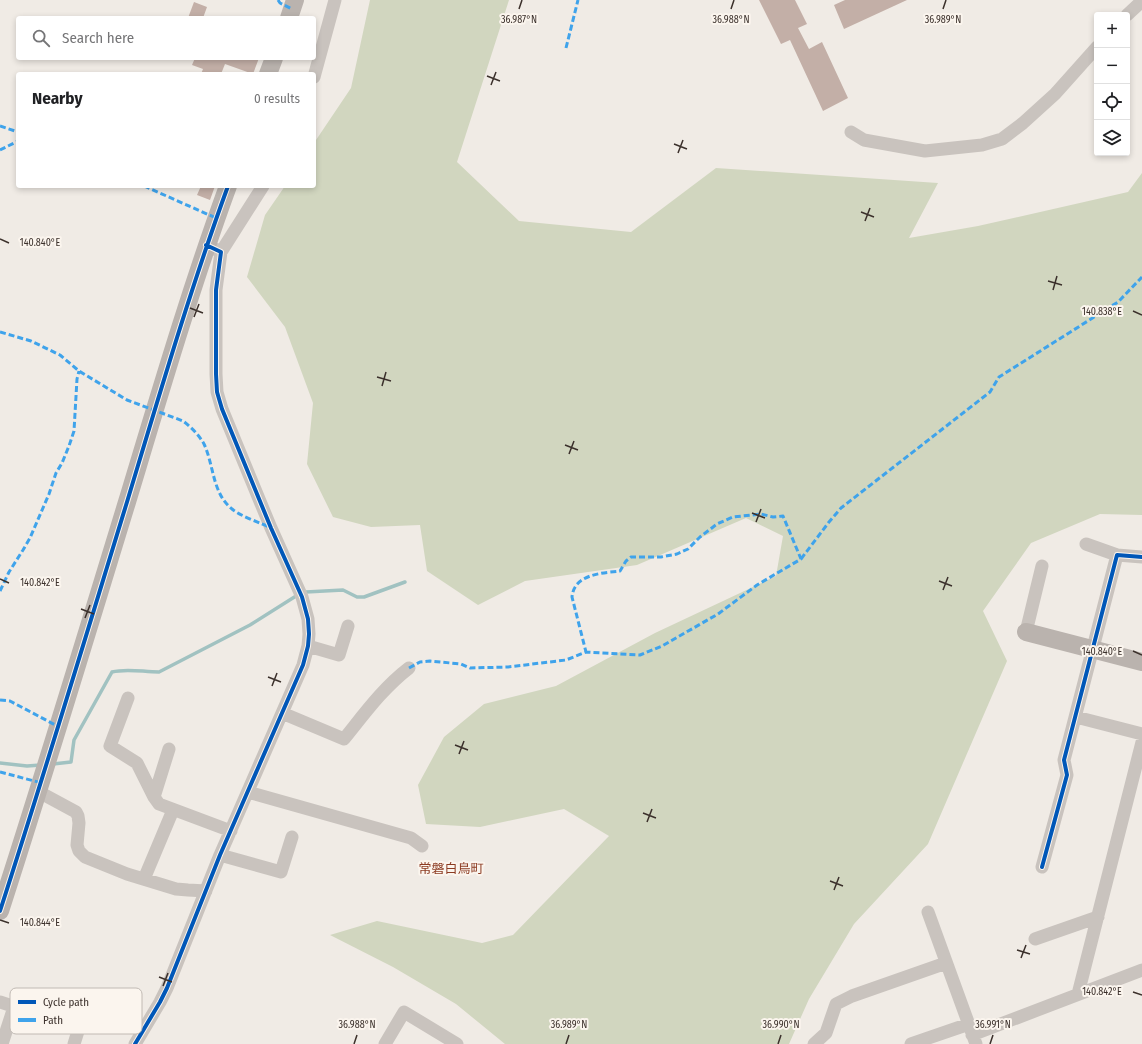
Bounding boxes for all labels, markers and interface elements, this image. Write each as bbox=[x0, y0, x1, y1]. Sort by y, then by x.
map controls bbox=[1094, 12, 1130, 156]
button: + bbox=[1094, 12, 1130, 48]
text: 36.987°N bbox=[501, 14, 537, 26]
text: 36.988°N bbox=[713, 14, 749, 26]
text: 36.989°N bbox=[925, 14, 961, 26]
search box bbox=[16, 16, 316, 60]
icon: search bbox=[30, 27, 52, 49]
text: Search here bbox=[62, 29, 134, 47]
button: − bbox=[1094, 48, 1130, 84]
button: locate bbox=[1094, 84, 1130, 120]
text: Nearby bbox=[32, 88, 83, 109]
text: 0 results bbox=[254, 91, 300, 106]
button: layers bbox=[1094, 120, 1130, 156]
text: 140.840°E bbox=[20, 237, 61, 249]
text: 140.838°E bbox=[1082, 306, 1122, 318]
text: 140.842°E bbox=[20, 577, 60, 589]
text: 140.840°E bbox=[1082, 646, 1123, 658]
district label: 常磐白鳥町 bbox=[418, 861, 484, 876]
text: 140.844°E bbox=[20, 917, 60, 929]
text: 140.842°E bbox=[1082, 986, 1122, 998]
legend bbox=[10, 988, 142, 1034]
text: Cycle path bbox=[43, 996, 89, 1009]
text: Path bbox=[43, 1014, 63, 1027]
text: 36.988°N bbox=[339, 1019, 375, 1031]
text: 36.989°N bbox=[551, 1019, 587, 1031]
text: 36.990°N bbox=[762, 1019, 800, 1031]
text: 36.991°N bbox=[975, 1019, 1011, 1031]

